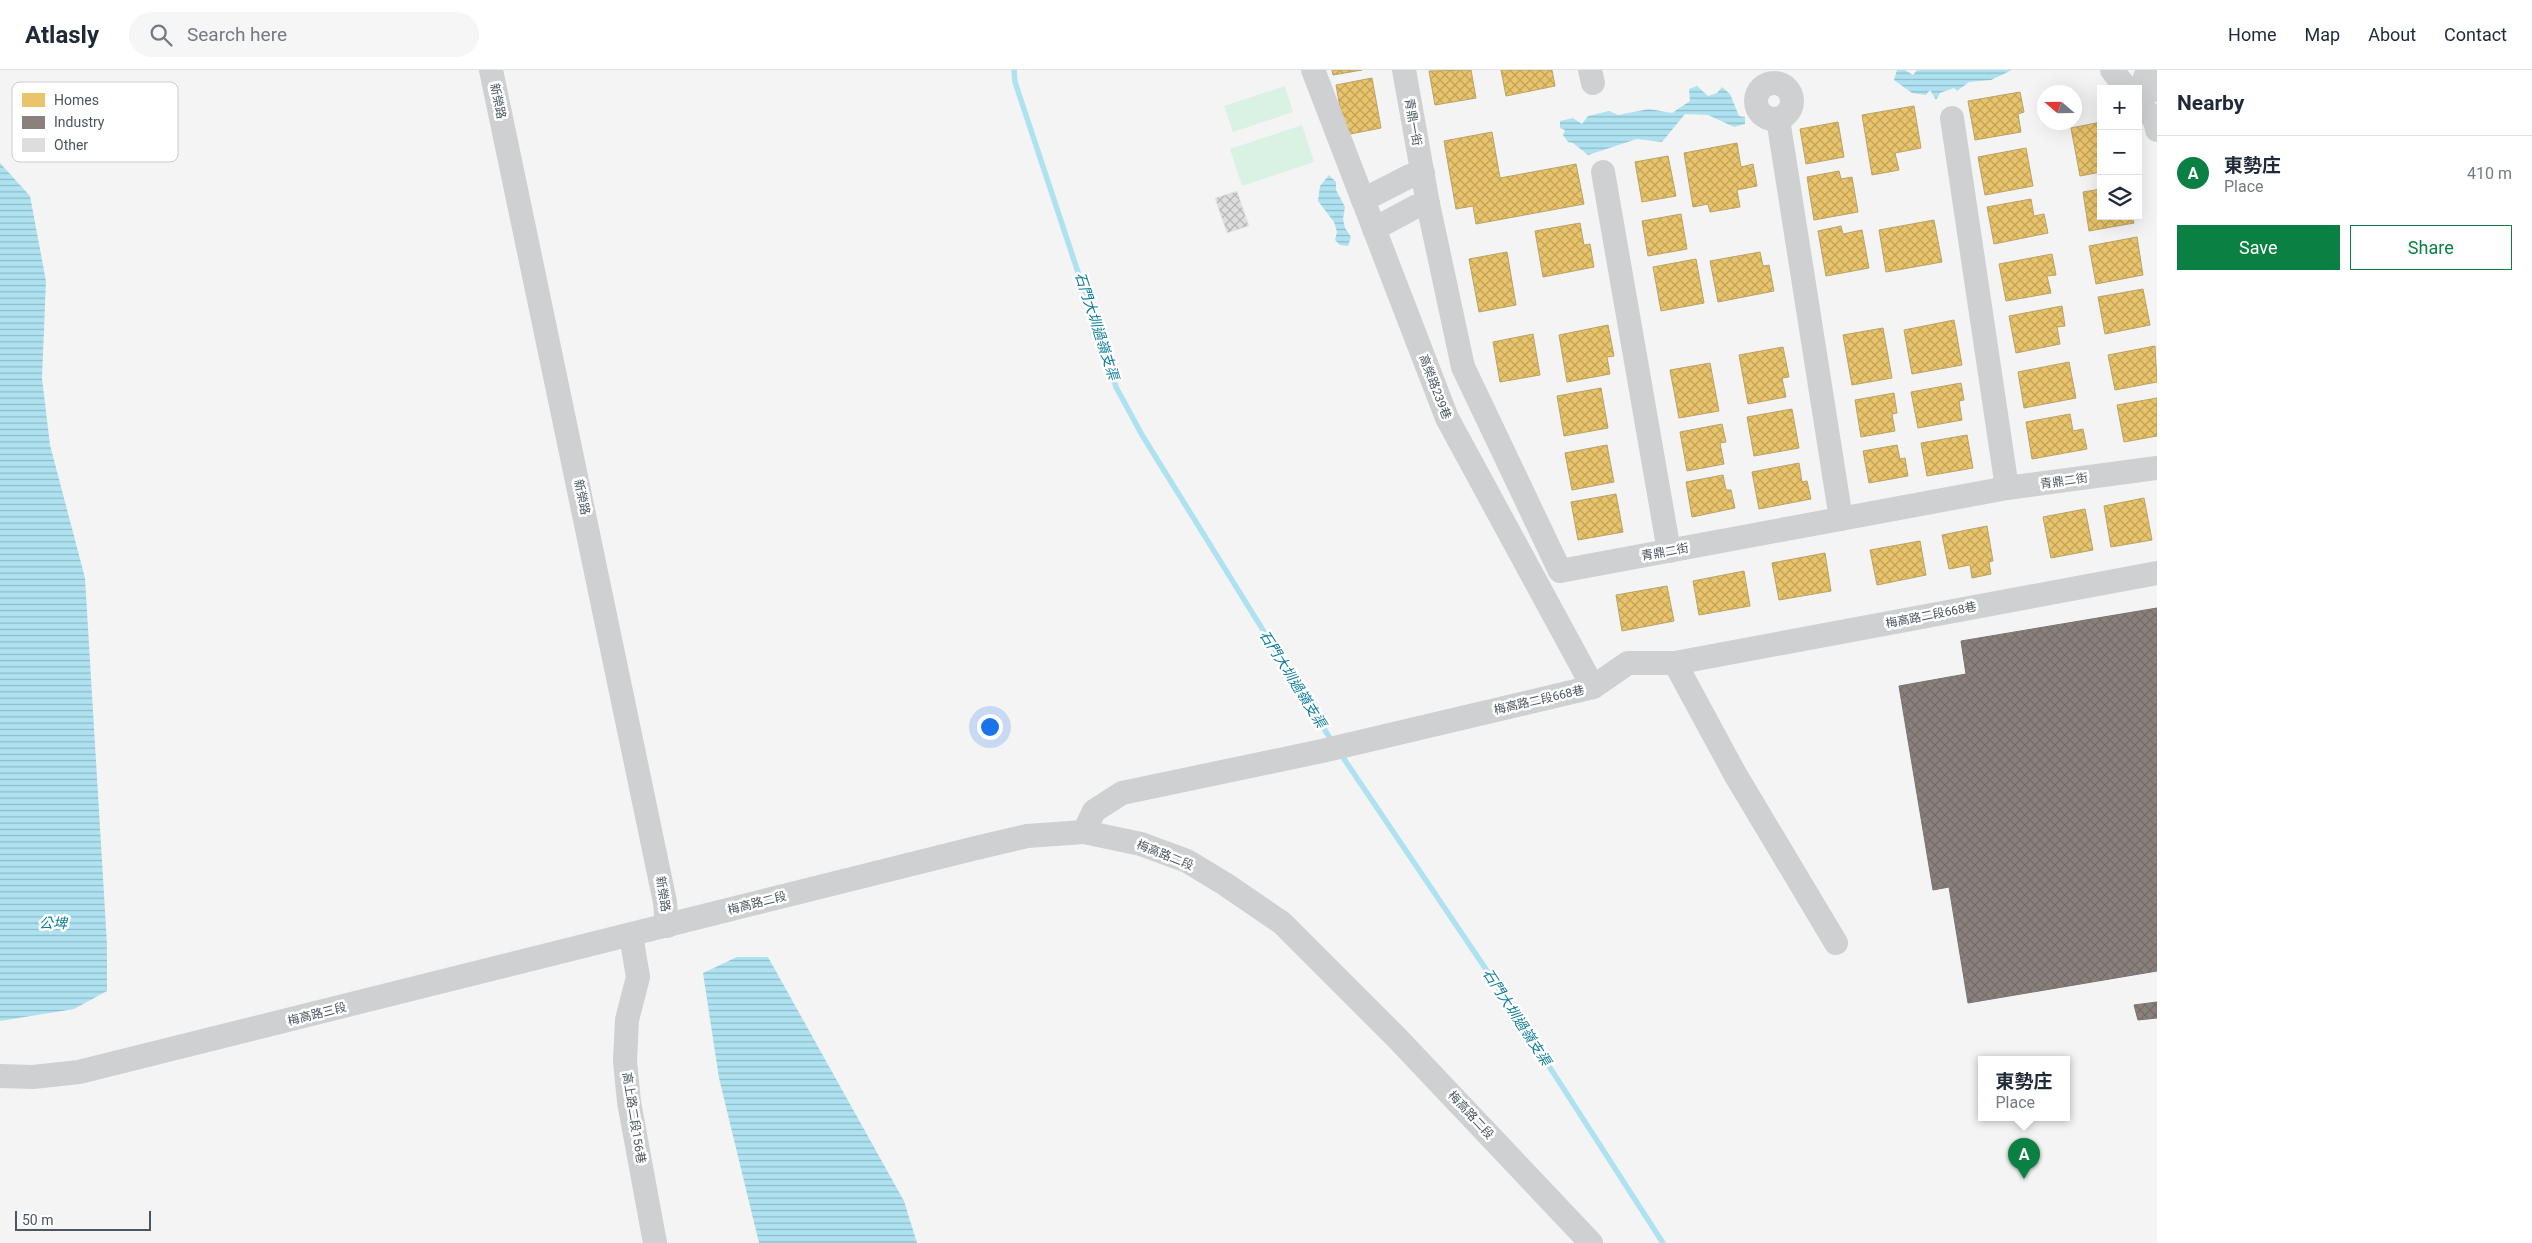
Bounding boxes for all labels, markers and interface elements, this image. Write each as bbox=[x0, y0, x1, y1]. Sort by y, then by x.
search box bbox=[129, 12, 479, 57]
text: Atlasly bbox=[25, 21, 99, 49]
icon: search bbox=[147, 21, 175, 49]
text: Search here bbox=[187, 23, 287, 46]
text: Home bbox=[2228, 24, 2277, 45]
text: Map bbox=[2305, 24, 2340, 45]
text: About bbox=[2368, 24, 2416, 45]
text: Contact bbox=[2444, 24, 2507, 45]
legend bbox=[12, 82, 178, 162]
street label: 新榮路 bbox=[487, 82, 509, 120]
north arrow bbox=[2037, 85, 2082, 130]
map controls bbox=[2097, 85, 2142, 220]
button: + bbox=[2097, 85, 2142, 130]
text: Nearby bbox=[2177, 91, 2244, 115]
text: Homes bbox=[54, 92, 99, 108]
street label: 青鼎一街 bbox=[1402, 97, 1424, 147]
text: Industry bbox=[54, 114, 105, 130]
button: − bbox=[2097, 130, 2142, 175]
text: Other bbox=[54, 137, 88, 153]
text: 東勢庄 bbox=[2224, 154, 2281, 177]
text: A bbox=[2188, 164, 2198, 183]
text: 410 m bbox=[2467, 164, 2512, 183]
button: layers bbox=[2097, 175, 2142, 220]
text: Place bbox=[2224, 177, 2264, 196]
button: Save bbox=[2177, 225, 2340, 270]
button: Share bbox=[2350, 225, 2512, 270]
water label: 石門大圳過嶺支渠 bbox=[1072, 270, 1123, 384]
street label: 高榮路239巷 bbox=[1416, 353, 1454, 421]
street label: 青鼎二街 bbox=[2039, 471, 2089, 491]
street label: 新榮路 bbox=[571, 478, 593, 516]
street label: 青鼎二街 bbox=[1640, 541, 1690, 563]
street label: 梅高路二段668巷 bbox=[1884, 599, 1978, 631]
water label: 石門大圳過嶺支渠 bbox=[1257, 627, 1331, 732]
street label: 梅高路二段668巷 bbox=[1492, 683, 1586, 717]
your location bbox=[977, 714, 1003, 740]
street label: 梅高路二段 bbox=[1135, 837, 1195, 873]
street label: 新榮路 bbox=[653, 875, 673, 913]
street label: 梅高路二段 bbox=[726, 889, 788, 917]
water label: 公埤 bbox=[39, 915, 69, 931]
water label: 石門大圳過嶺支渠 bbox=[1480, 966, 1555, 1070]
street label: 梅高路三段 bbox=[286, 1000, 348, 1028]
popup bbox=[1978, 1056, 2070, 1121]
text: 東勢庄 bbox=[1995, 1070, 2053, 1093]
street label: 高上路二段156巷 bbox=[620, 1071, 648, 1165]
street label: 梅高路二段 bbox=[1445, 1088, 1497, 1142]
text: Place bbox=[1995, 1093, 2035, 1112]
pin: A bbox=[2008, 1138, 2040, 1179]
scale bar bbox=[15, 1208, 151, 1231]
text: 50 m bbox=[22, 1212, 54, 1228]

